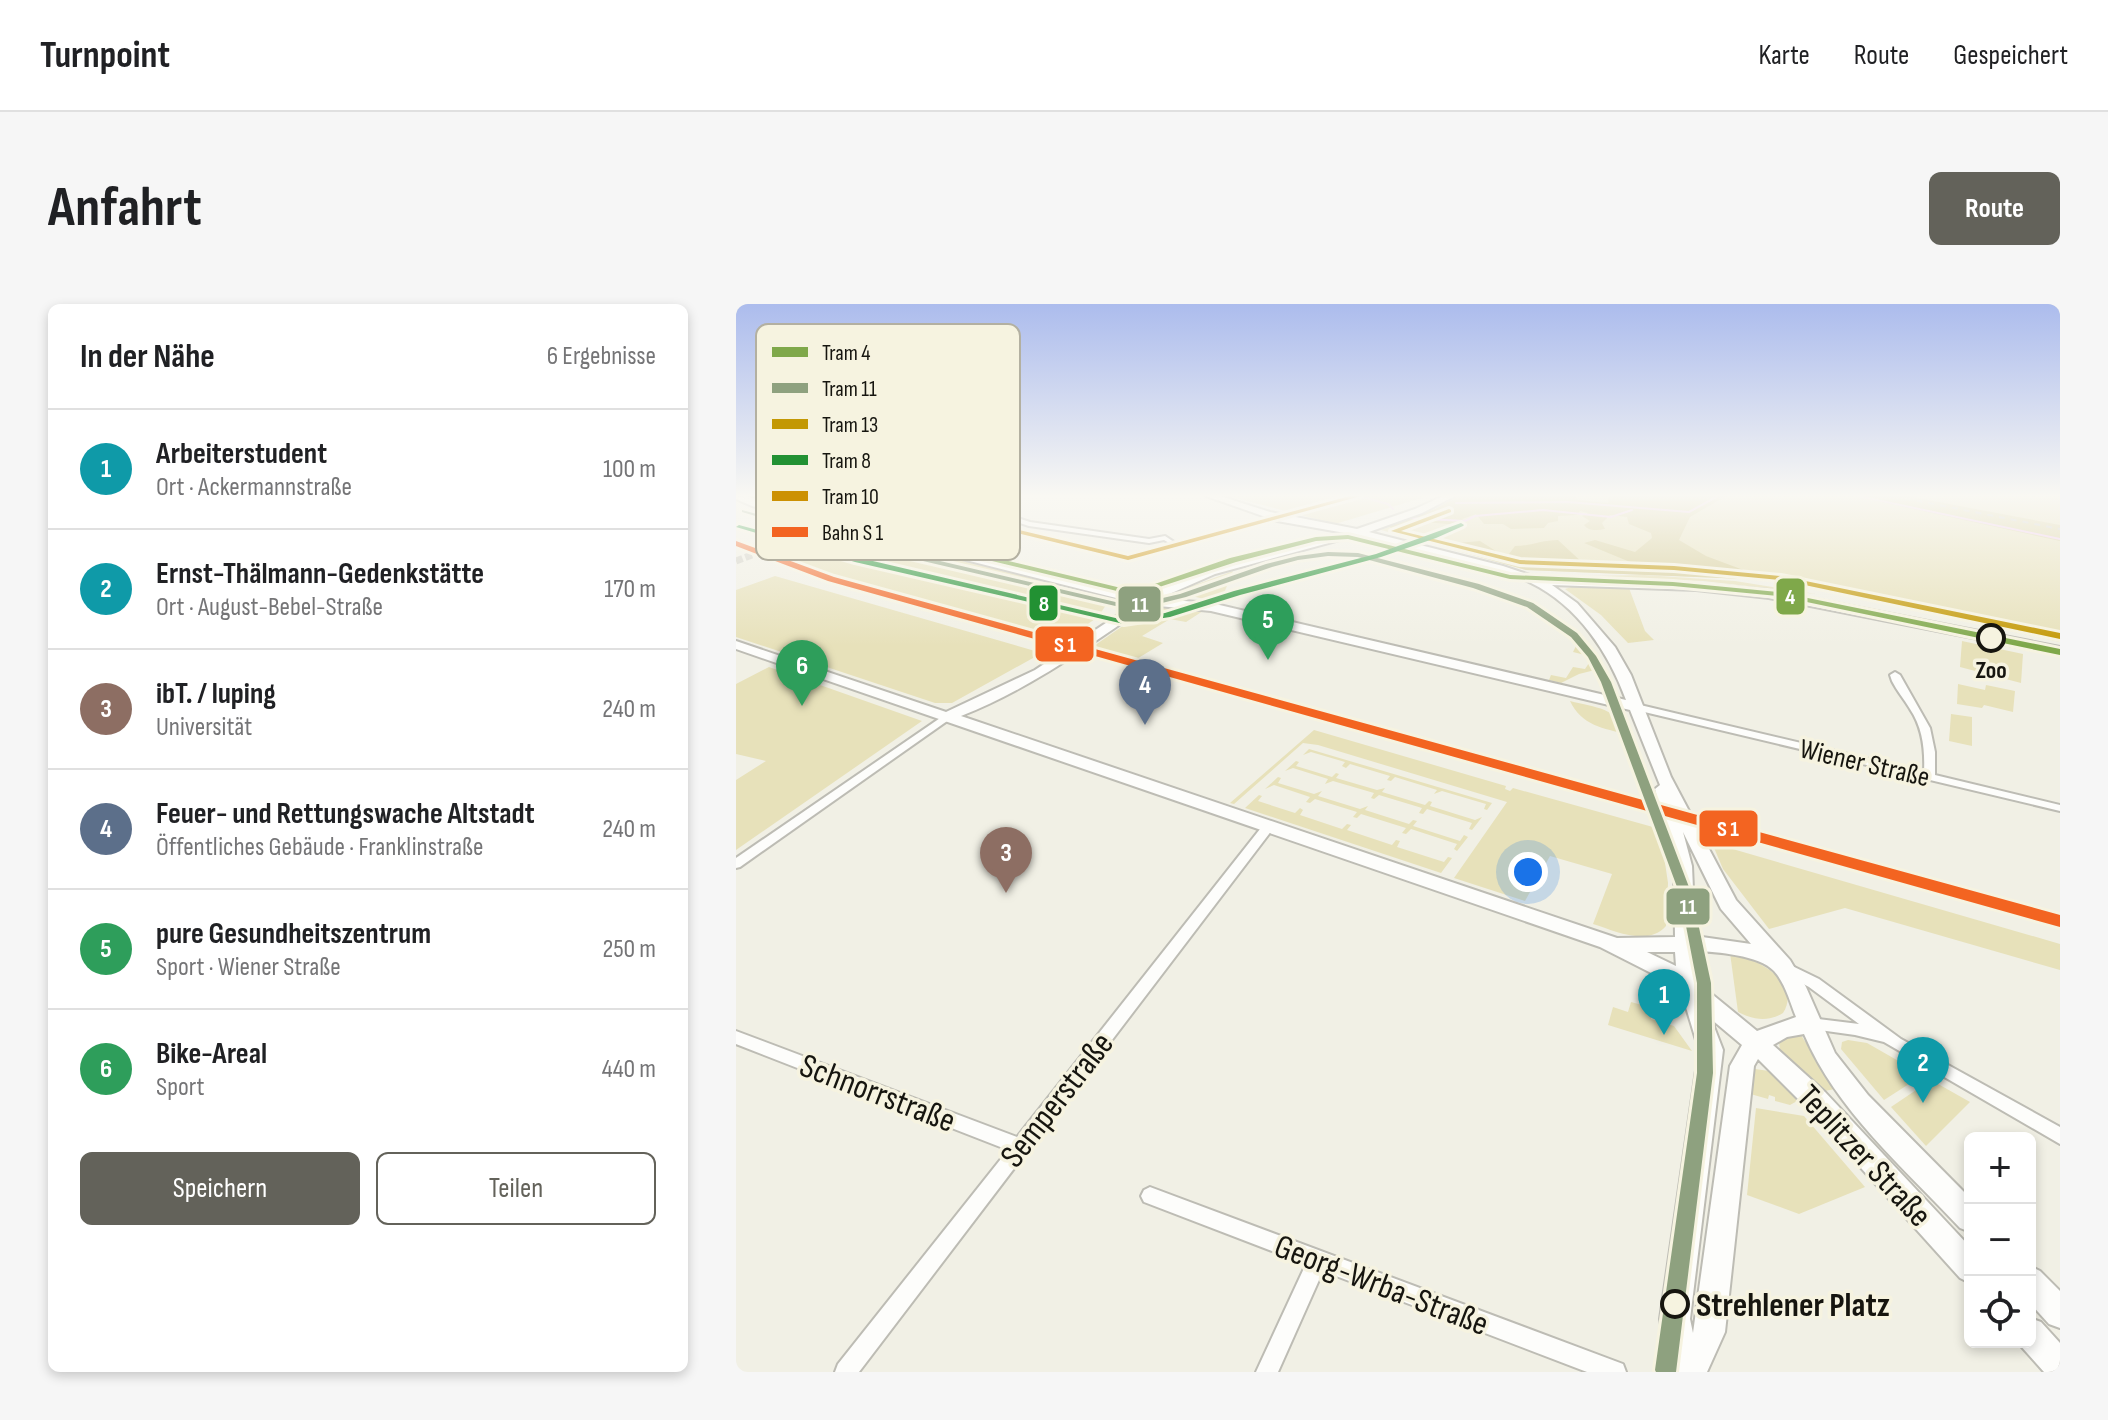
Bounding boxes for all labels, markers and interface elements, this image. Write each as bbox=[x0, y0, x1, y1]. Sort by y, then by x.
text: Turnpoint bbox=[40, 33, 170, 78]
text: Karte bbox=[1759, 39, 1810, 72]
text: Route bbox=[1854, 39, 1909, 72]
text: Gespeichert bbox=[1953, 39, 2068, 72]
button: Route bbox=[1929, 172, 2060, 245]
text: Anfahrt bbox=[48, 175, 202, 242]
legend bbox=[756, 324, 1020, 560]
text: In der Nähe bbox=[80, 336, 215, 377]
text: Tram 4 bbox=[822, 340, 871, 367]
text: 6 Ergebnisse bbox=[547, 341, 656, 372]
text: Tram 11 bbox=[822, 376, 877, 403]
text: Tram 13 bbox=[822, 412, 878, 439]
text: Arbeiterstudent bbox=[156, 436, 327, 472]
text: Tram 8 bbox=[822, 448, 871, 475]
text: 1 bbox=[101, 454, 111, 485]
text: 100 m bbox=[603, 454, 656, 485]
text: Ort · Ackermannstraße bbox=[156, 472, 352, 503]
text: Tram 10 bbox=[822, 484, 879, 511]
text: Bahn S 1 bbox=[822, 520, 884, 547]
text: Ernst-Thälmann-Gedenkstätte bbox=[156, 556, 484, 592]
text: 2 bbox=[100, 574, 112, 605]
text: 170 m bbox=[604, 574, 656, 605]
line badge: 4 bbox=[1775, 577, 1806, 616]
line badge: 8 bbox=[1028, 584, 1059, 622]
text: 4 bbox=[1785, 584, 1795, 611]
line badge: 11 bbox=[1117, 585, 1162, 623]
text: 8 bbox=[1039, 591, 1049, 618]
text: Ort · August-Bebel-Straße bbox=[156, 592, 383, 623]
text: 11 bbox=[1131, 592, 1149, 619]
pin: 5 bbox=[1242, 594, 1294, 660]
marker: Zoo bbox=[1977, 624, 2005, 652]
line badge: S 1 bbox=[1034, 625, 1095, 663]
text: S 1 bbox=[1054, 632, 1076, 659]
pin: 6 bbox=[776, 640, 828, 706]
place label: Zoo bbox=[1975, 656, 2007, 685]
pin: 4 bbox=[1119, 659, 1171, 725]
text: ibT. / luping bbox=[156, 676, 276, 712]
text: 3 bbox=[100, 694, 112, 725]
text: 240 m bbox=[602, 694, 656, 725]
text: Universität bbox=[156, 712, 252, 743]
street label: Wiener Straße bbox=[1796, 732, 1933, 794]
text: Feuer- und Rettungswache Altstadt bbox=[156, 796, 535, 832]
line badge: S 1 bbox=[1698, 809, 1759, 848]
text: 4 bbox=[100, 814, 112, 845]
text: 240 m bbox=[602, 814, 656, 845]
text: S 1 bbox=[1717, 816, 1739, 843]
pin: 3 bbox=[980, 827, 1032, 893]
text: Öffentliches Gebäude · Franklinstraße bbox=[156, 832, 483, 863]
your location bbox=[1508, 852, 1548, 892]
line badge: 11 bbox=[1665, 887, 1711, 926]
text: 11 bbox=[1679, 894, 1697, 921]
text: pure Gesundheitszentrum bbox=[156, 916, 431, 952]
text: 5 bbox=[100, 934, 112, 965]
text: 250 m bbox=[602, 934, 656, 965]
text: Sport · Wiener Straße bbox=[156, 952, 341, 983]
pin: 1 bbox=[1638, 969, 1690, 1035]
street label: Semperstraße bbox=[992, 1024, 1123, 1176]
text: Bike-Areal bbox=[156, 1036, 267, 1072]
pin: 2 bbox=[1897, 1037, 1949, 1103]
street label: Schnorrstraße bbox=[794, 1045, 961, 1142]
text: 6 bbox=[100, 1054, 112, 1085]
text: 440 m bbox=[602, 1054, 656, 1085]
text: Sport bbox=[156, 1072, 204, 1103]
street label: Teplitzer Straße bbox=[1788, 1077, 1940, 1235]
map controls bbox=[1964, 1132, 2036, 1348]
button: + bbox=[1964, 1132, 2036, 1204]
button: Speichern bbox=[80, 1152, 360, 1225]
button: Teilen bbox=[376, 1152, 656, 1225]
button: − bbox=[1964, 1204, 2036, 1276]
street label: Georg-Wrba-Straße bbox=[1269, 1226, 1494, 1345]
button: locate bbox=[1964, 1276, 2036, 1348]
place label: Strehlener Platz bbox=[1696, 1285, 1890, 1326]
marker: Strehlener Platz bbox=[1661, 1290, 1689, 1318]

